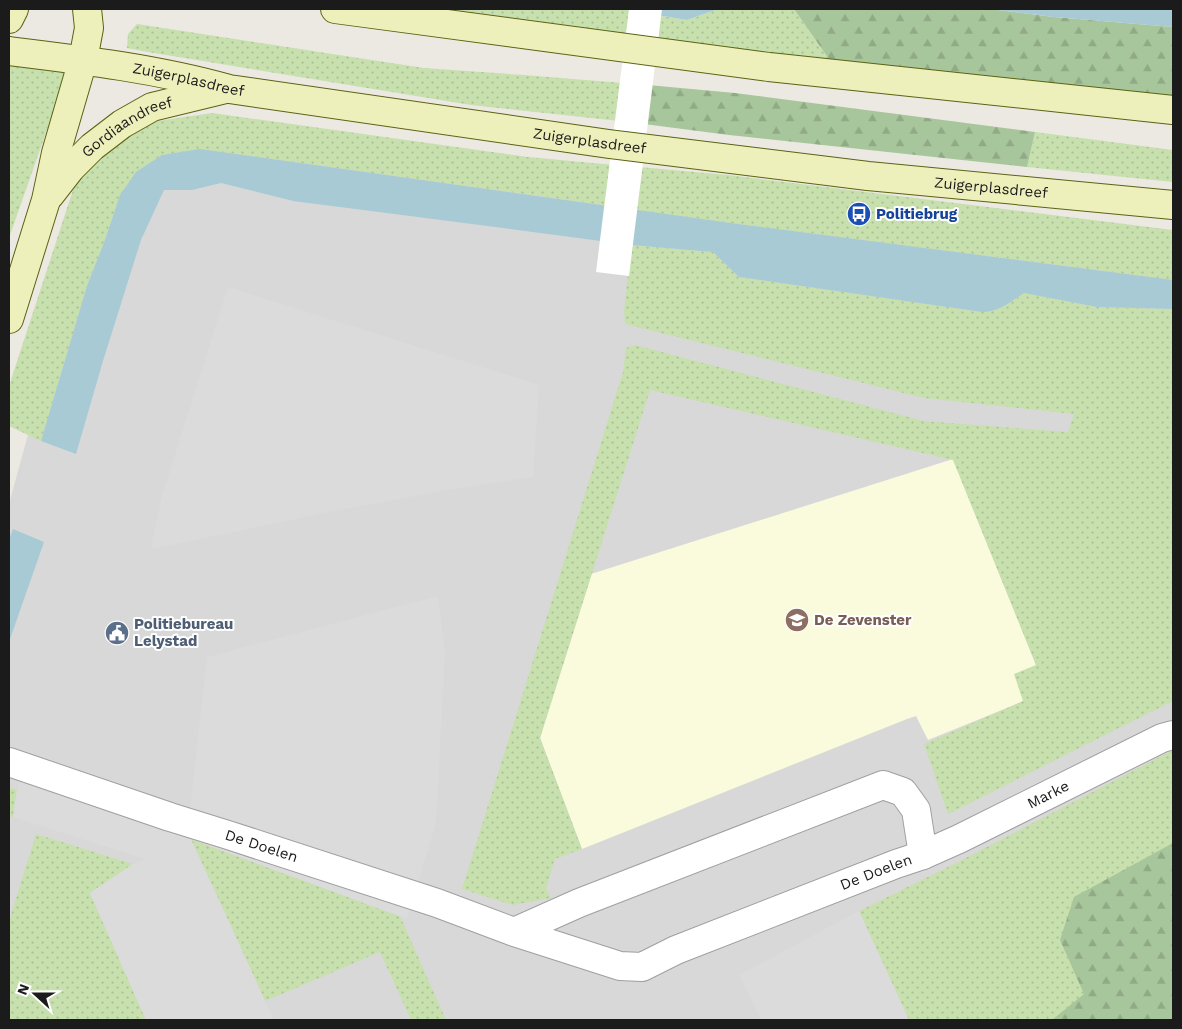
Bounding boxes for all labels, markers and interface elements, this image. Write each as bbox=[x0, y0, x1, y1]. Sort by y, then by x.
street label: Zuigerplasdreef bbox=[131, 59, 246, 100]
street label: Gordiaandreef bbox=[78, 93, 174, 161]
street label: Zuigerplasdreef bbox=[532, 124, 648, 158]
street label: Zuigerplasdreef bbox=[933, 173, 1049, 202]
bus stop icon: Politiebrug bbox=[846, 201, 872, 227]
place label: Politiebrug bbox=[876, 205, 958, 223]
school or university icon: De Zevenster bbox=[784, 607, 810, 633]
place label: De Zevenster bbox=[814, 611, 912, 629]
place label: Politiebureau Lelystad bbox=[134, 615, 233, 650]
public building icon: Politiebureau Lelystad bbox=[104, 620, 130, 646]
street label: Marke bbox=[1024, 777, 1072, 813]
street label: De Doelen bbox=[223, 826, 300, 866]
street label: De Doelen bbox=[837, 850, 914, 894]
north arrow bbox=[10, 969, 60, 1019]
text: N bbox=[14, 982, 32, 997]

